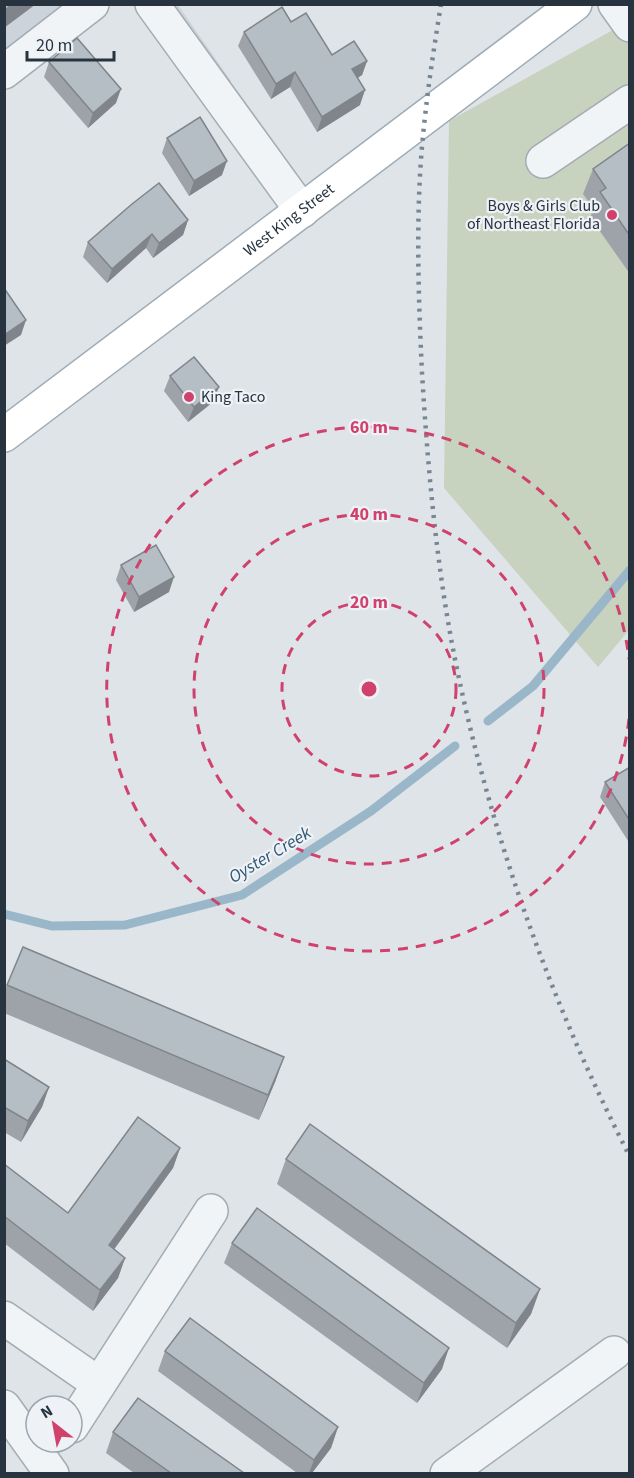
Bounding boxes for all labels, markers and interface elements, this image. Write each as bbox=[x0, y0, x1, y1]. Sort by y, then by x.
scale bar bbox=[27, 24, 114, 62]
text: 20 m bbox=[36, 33, 72, 58]
street label: West King Street bbox=[239, 178, 339, 262]
place label: Boys & Girls Club of Northeast Florida bbox=[467, 195, 600, 235]
marker: Boys & Girls Club of Northeast Florida bbox=[605, 208, 619, 222]
place label: King Taco bbox=[201, 386, 265, 408]
marker: King Taco bbox=[182, 390, 196, 404]
text: 60 m bbox=[350, 415, 388, 440]
text: 40 m bbox=[350, 502, 388, 527]
text: 20 m bbox=[350, 590, 388, 615]
centre of rings bbox=[359, 679, 379, 699]
water label: Oyster Creek bbox=[224, 820, 316, 890]
north arrow bbox=[24, 1394, 84, 1454]
text: N bbox=[37, 1400, 57, 1424]

